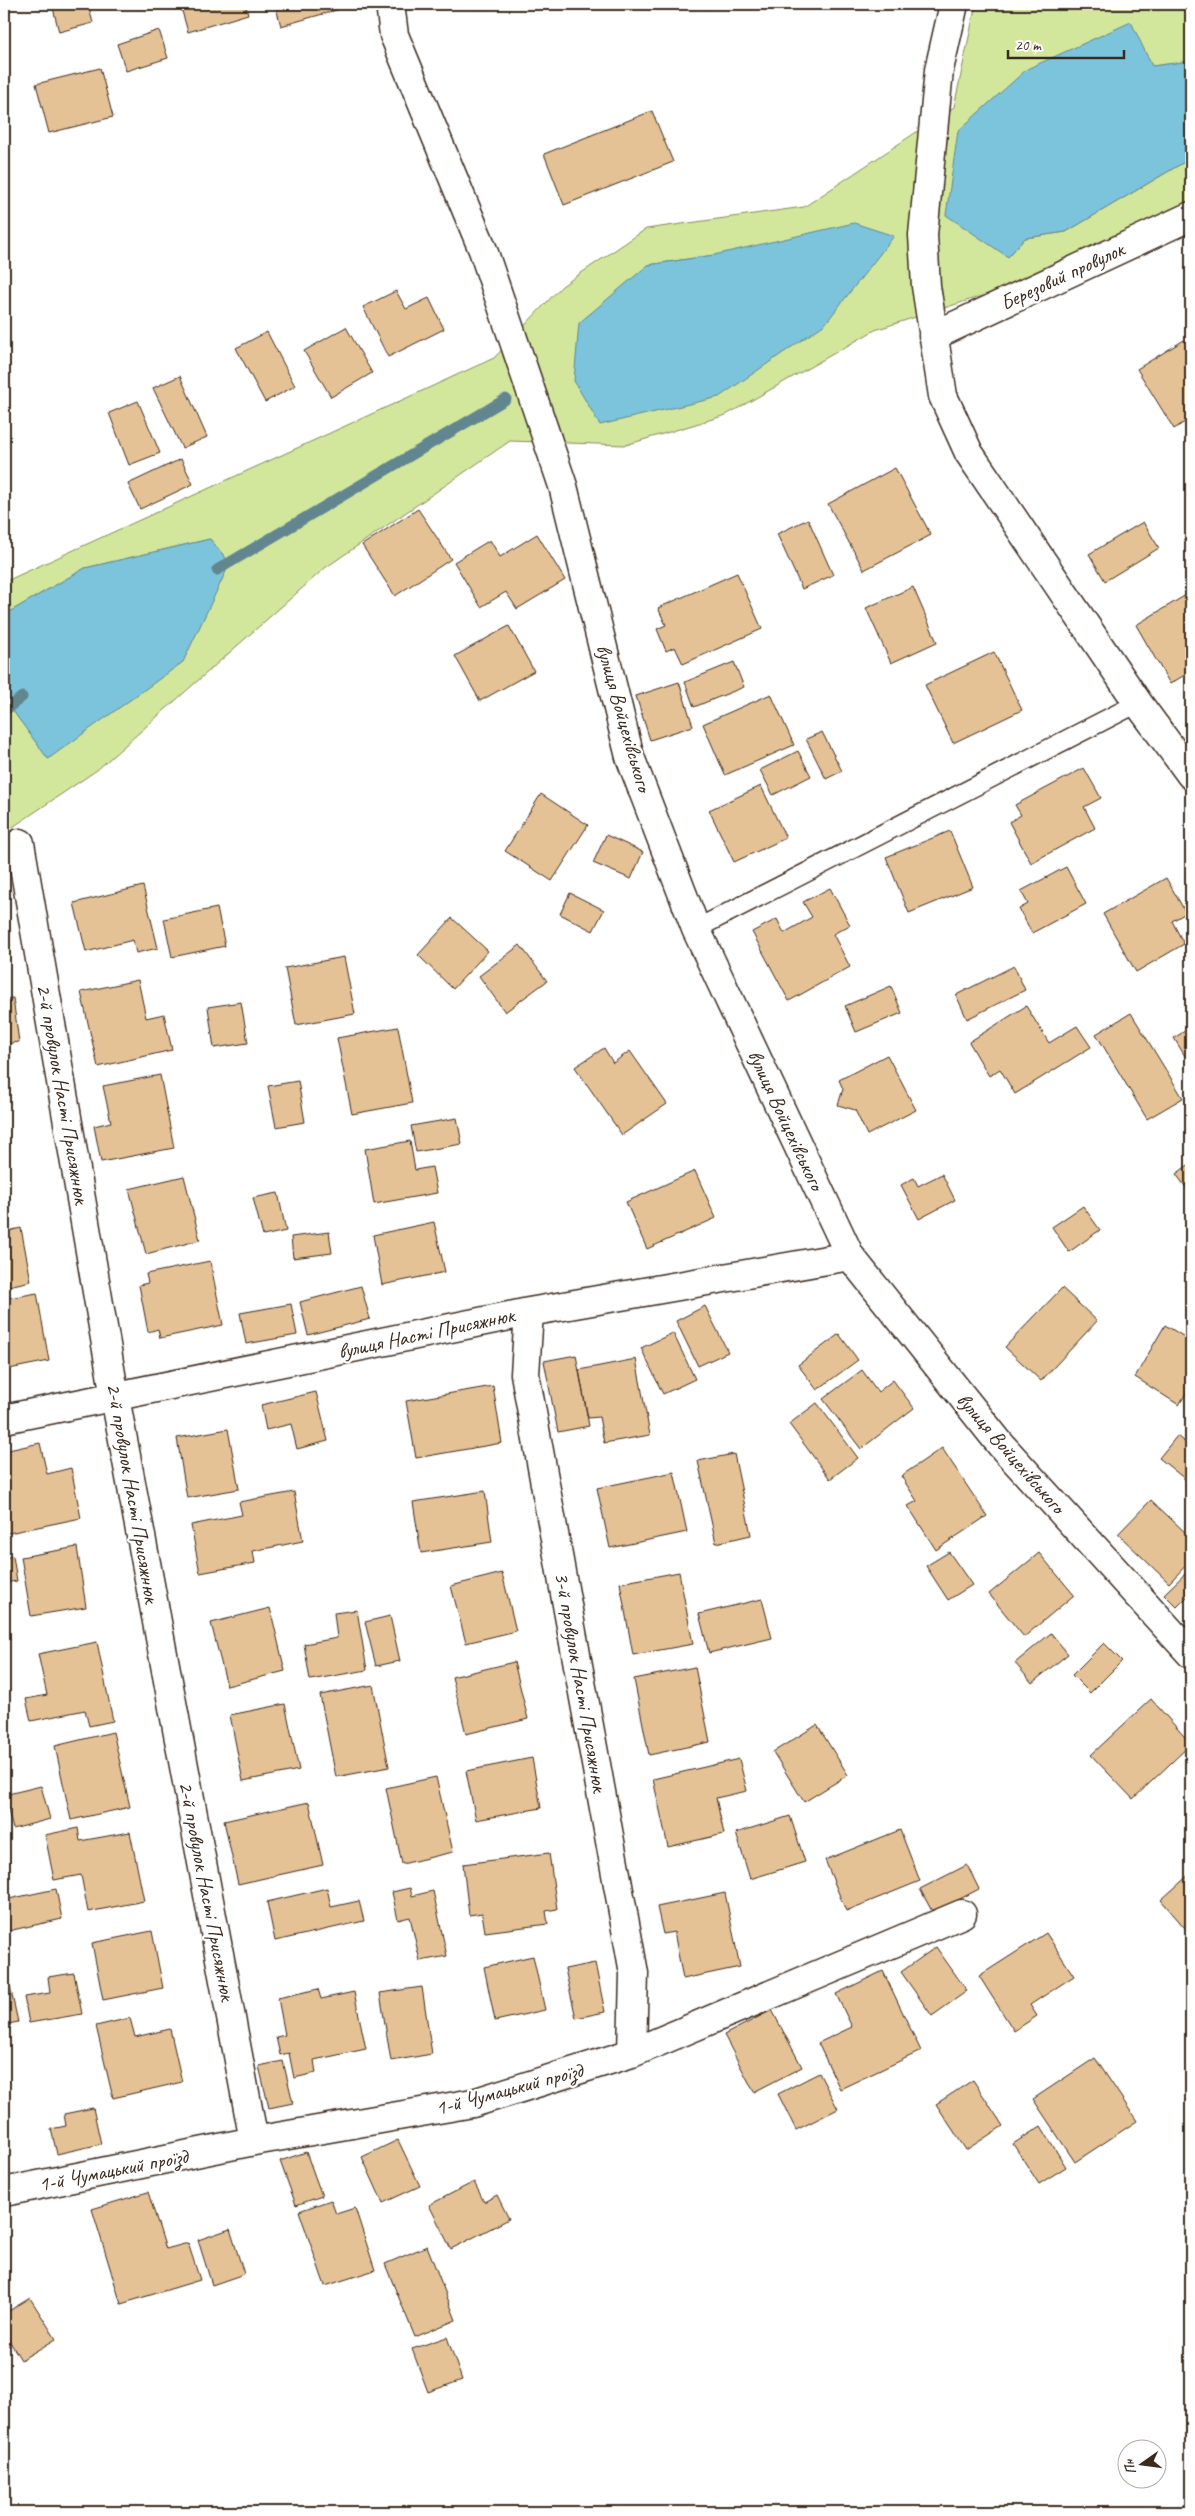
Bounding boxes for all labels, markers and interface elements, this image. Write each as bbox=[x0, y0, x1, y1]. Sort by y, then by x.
scale bar bbox=[1008, 28, 1124, 60]
text: 20 m bbox=[1015, 36, 1042, 55]
street label: Березовий провулок bbox=[996, 235, 1130, 316]
street label: вулиця Войцехівського bbox=[591, 641, 658, 797]
street label: 2-й провулок Насті Присяжнюк bbox=[31, 982, 96, 1208]
street label: вулиця Войцехівського bbox=[742, 1046, 831, 1197]
street label: вулиця Насті Присяжнюк bbox=[336, 1301, 519, 1364]
street label: 2-й провулок Насті Присяжнюк bbox=[101, 1381, 166, 1607]
street label: вулиця Войцехівського bbox=[951, 1387, 1072, 1521]
street label: 3-й провулок Насті Присяжнюк bbox=[549, 1570, 614, 1796]
street label: 2-й провулок Насті Присяжнюк bbox=[173, 1779, 241, 2005]
street label: 1-й Чумацький проїзд bbox=[433, 2056, 588, 2122]
street label: 1-й Чумацький проїзд bbox=[36, 2142, 192, 2198]
north arrow bbox=[1118, 2438, 1168, 2488]
text: Пн bbox=[1120, 2457, 1140, 2476]

